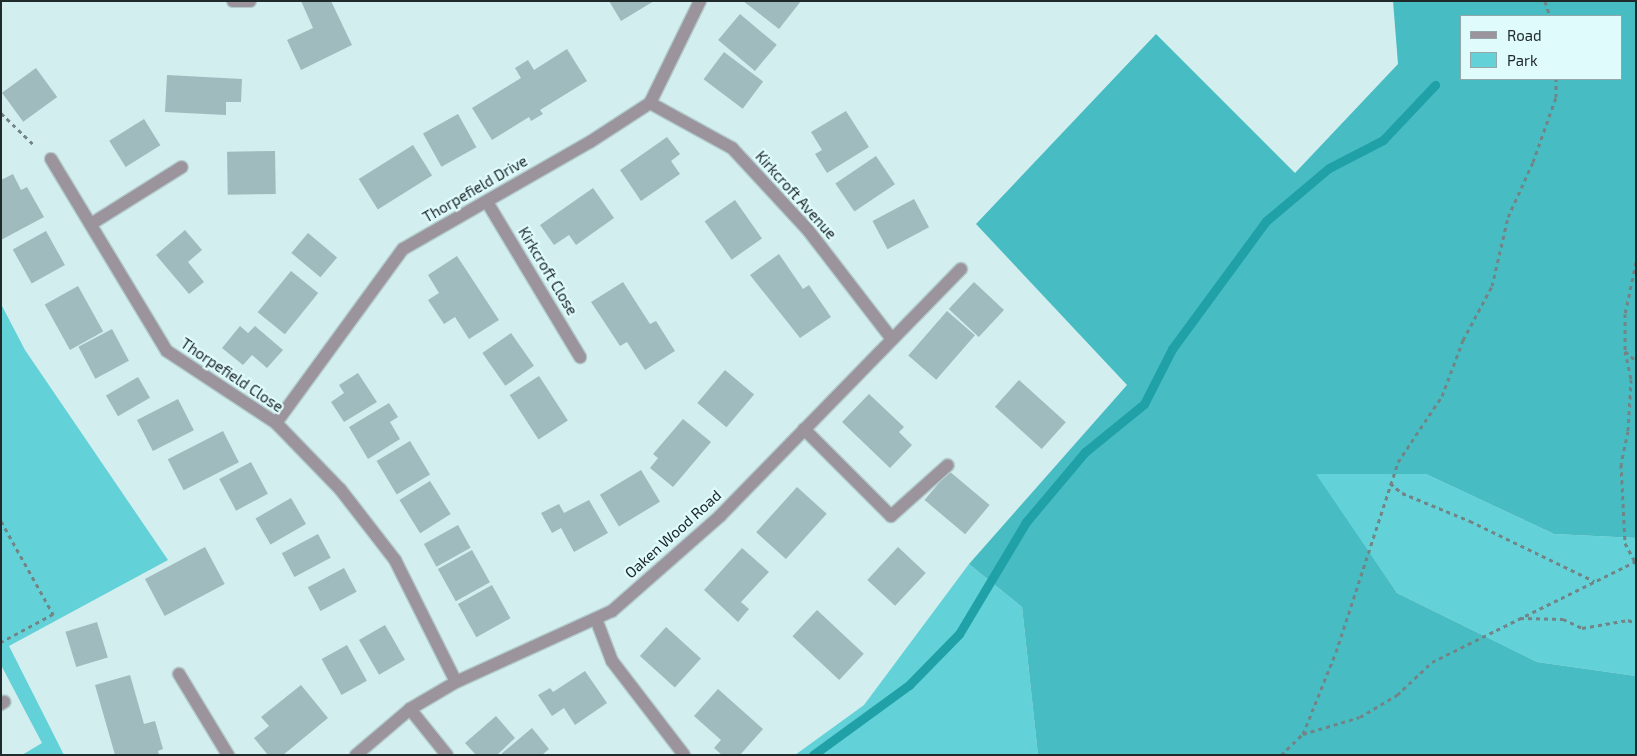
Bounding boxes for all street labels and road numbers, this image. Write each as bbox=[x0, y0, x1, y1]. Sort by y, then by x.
street label: Kirkcroft Avenue bbox=[752, 147, 840, 243]
street label: Thorpefield Drive bbox=[419, 152, 531, 226]
street label: Kirkcroft Close bbox=[515, 224, 581, 318]
street label: Thorpefield Close bbox=[177, 334, 287, 416]
street label: Oaken Wood Road bbox=[621, 486, 725, 582]

